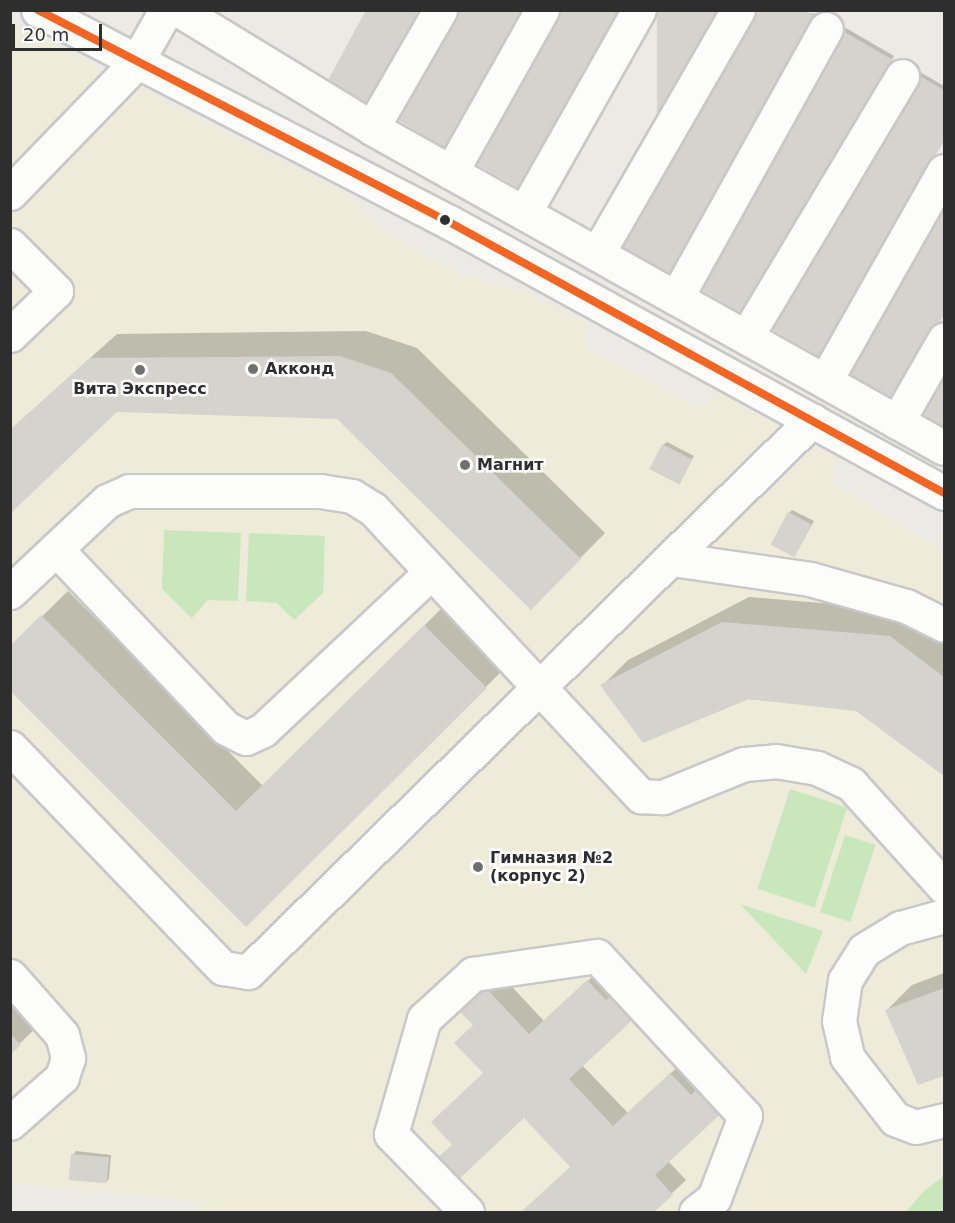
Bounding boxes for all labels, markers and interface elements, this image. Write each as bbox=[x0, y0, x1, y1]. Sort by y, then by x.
scale bar bbox=[15, 12, 105, 50]
text: 20 m bbox=[23, 24, 69, 45]
unlabelled marker bbox=[439, 214, 451, 226]
place label: Акконд bbox=[265, 359, 334, 379]
marker: Акконд bbox=[246, 362, 260, 376]
marker: Вита Экспресс bbox=[133, 363, 147, 377]
place label: Вита Экспресс bbox=[73, 379, 207, 399]
place label: Магнит bbox=[477, 455, 544, 475]
marker: Магнит bbox=[458, 458, 472, 472]
place label: Гимназия №2 (корпус 2) bbox=[490, 848, 613, 886]
marker: Гимназия №2 (корпус 2) bbox=[471, 860, 485, 874]

